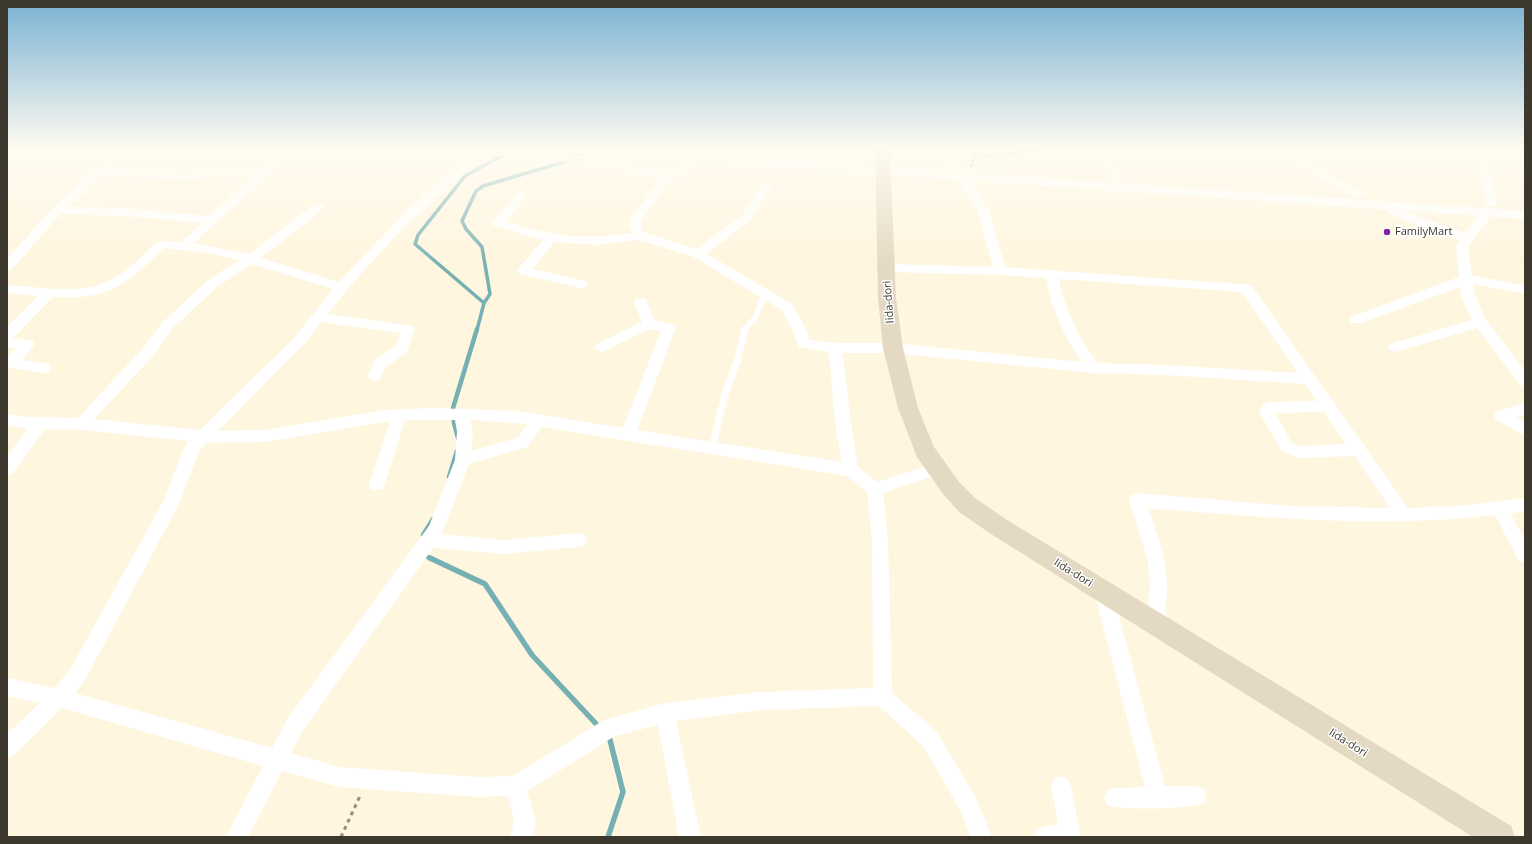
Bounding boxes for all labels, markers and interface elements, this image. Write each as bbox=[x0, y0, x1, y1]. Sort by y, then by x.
place label: FamilyMart bbox=[1395, 225, 1452, 239]
marker: FamilyMart bbox=[1382, 227, 1392, 237]
street label: Iida-dori bbox=[881, 280, 897, 324]
street label: Iida-dori bbox=[1051, 556, 1095, 590]
street label: Iida-dori bbox=[1326, 726, 1370, 760]

